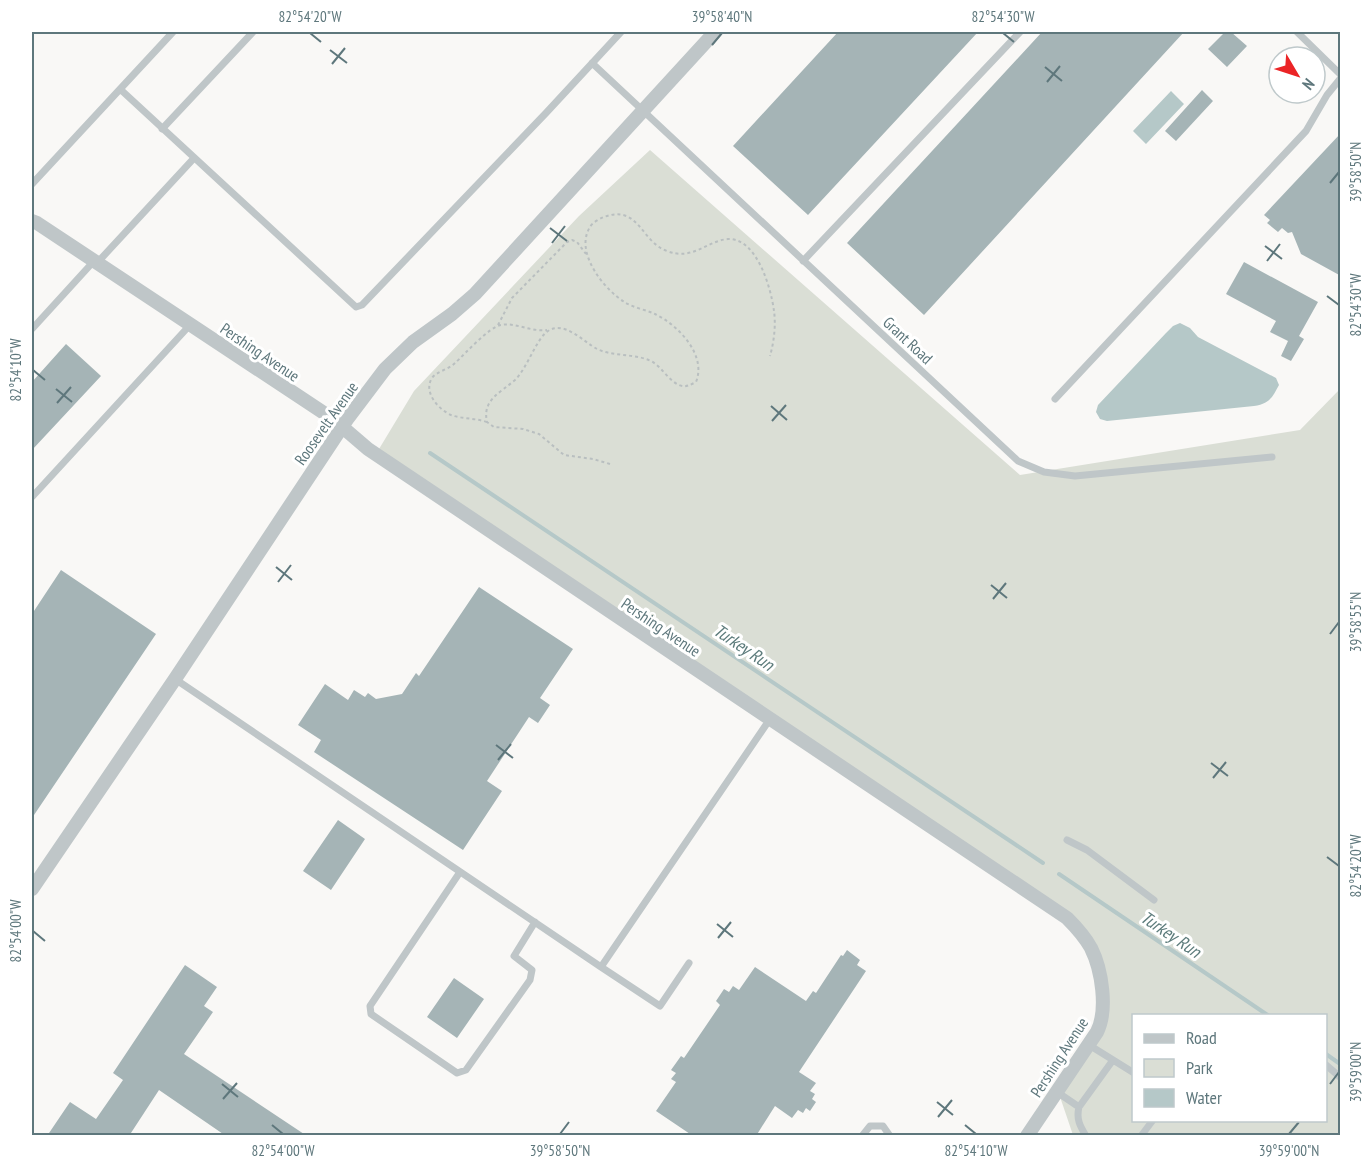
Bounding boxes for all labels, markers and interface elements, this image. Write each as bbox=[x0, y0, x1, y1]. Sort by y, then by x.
text: 82°54'20"W bbox=[278, 7, 342, 26]
text: 39°58'40"N bbox=[692, 7, 752, 26]
text: 82°54'30"W bbox=[971, 7, 1035, 26]
north arrow bbox=[1267, 45, 1327, 105]
text: N bbox=[1298, 75, 1319, 94]
text: 39°58'50"N bbox=[1346, 142, 1365, 202]
text: 82°54'30"W bbox=[1346, 273, 1365, 337]
street label: Grant Road bbox=[879, 312, 937, 368]
street label: Pershing Avenue bbox=[217, 318, 303, 386]
text: 82°54'10"W bbox=[6, 338, 25, 402]
street label: Roosevelt Avenue bbox=[290, 378, 362, 468]
text: 39°58'55"N bbox=[1346, 592, 1365, 652]
street label: Pershing Avenue bbox=[618, 593, 704, 661]
water label: Turkey Run bbox=[710, 619, 779, 676]
text: 82°54'20"W bbox=[1346, 834, 1365, 898]
text: 82°54'00"W bbox=[6, 899, 25, 963]
water label: Turkey Run bbox=[1137, 906, 1206, 963]
street label: Pershing Avenue bbox=[1026, 1013, 1092, 1101]
legend bbox=[1132, 1014, 1327, 1122]
text: Road bbox=[1186, 1026, 1217, 1049]
text: 39°59'00"N bbox=[1346, 1042, 1365, 1102]
text: Park bbox=[1186, 1056, 1213, 1079]
text: Water bbox=[1186, 1086, 1222, 1109]
text: 82°54'00"W bbox=[251, 1141, 315, 1160]
text: 39°58'50"N bbox=[530, 1141, 590, 1160]
text: 82°54'10"W bbox=[944, 1141, 1008, 1160]
text: 39°59'00"N bbox=[1259, 1141, 1319, 1160]

